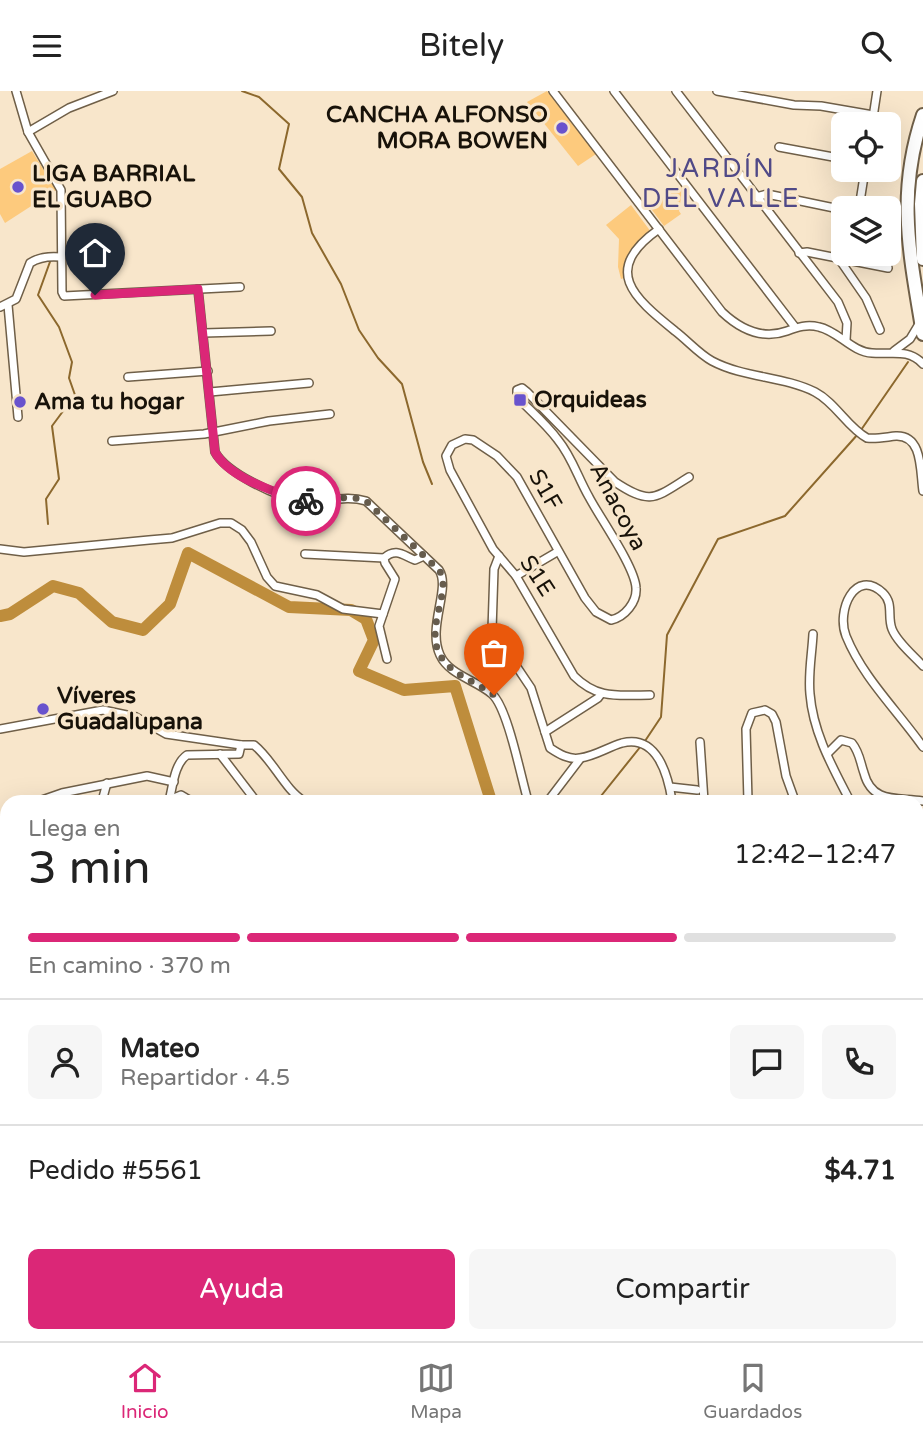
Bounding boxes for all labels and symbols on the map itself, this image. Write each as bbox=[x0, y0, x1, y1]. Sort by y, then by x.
place label: CANCHA ALFONSO MORA BOWEN bbox=[326, 101, 548, 155]
marker: CANCHA ALFONSO MORA BOWEN bbox=[554, 120, 570, 136]
district label: JARDÍN DEL VALLE bbox=[642, 153, 800, 214]
place label: LIGA BARRIAL EL GUABO bbox=[32, 160, 196, 214]
marker: LIGA BARRIAL EL GUABO bbox=[10, 179, 26, 195]
pin bbox=[65, 223, 125, 295]
place label: Orquideas bbox=[534, 386, 647, 414]
place label: Ama tu hogar bbox=[34, 388, 185, 416]
marker: Orquideas bbox=[512, 392, 528, 408]
marker: Ama tu hogar bbox=[12, 394, 28, 410]
street label: Anacoya bbox=[583, 458, 653, 556]
street label: S1F bbox=[522, 465, 568, 515]
courier bbox=[271, 466, 341, 536]
street label: S1E bbox=[513, 550, 561, 602]
pin bbox=[464, 623, 524, 695]
place label: Víveres Guadalupana bbox=[57, 682, 203, 736]
marker: Víveres Guadalupana bbox=[35, 701, 51, 717]

